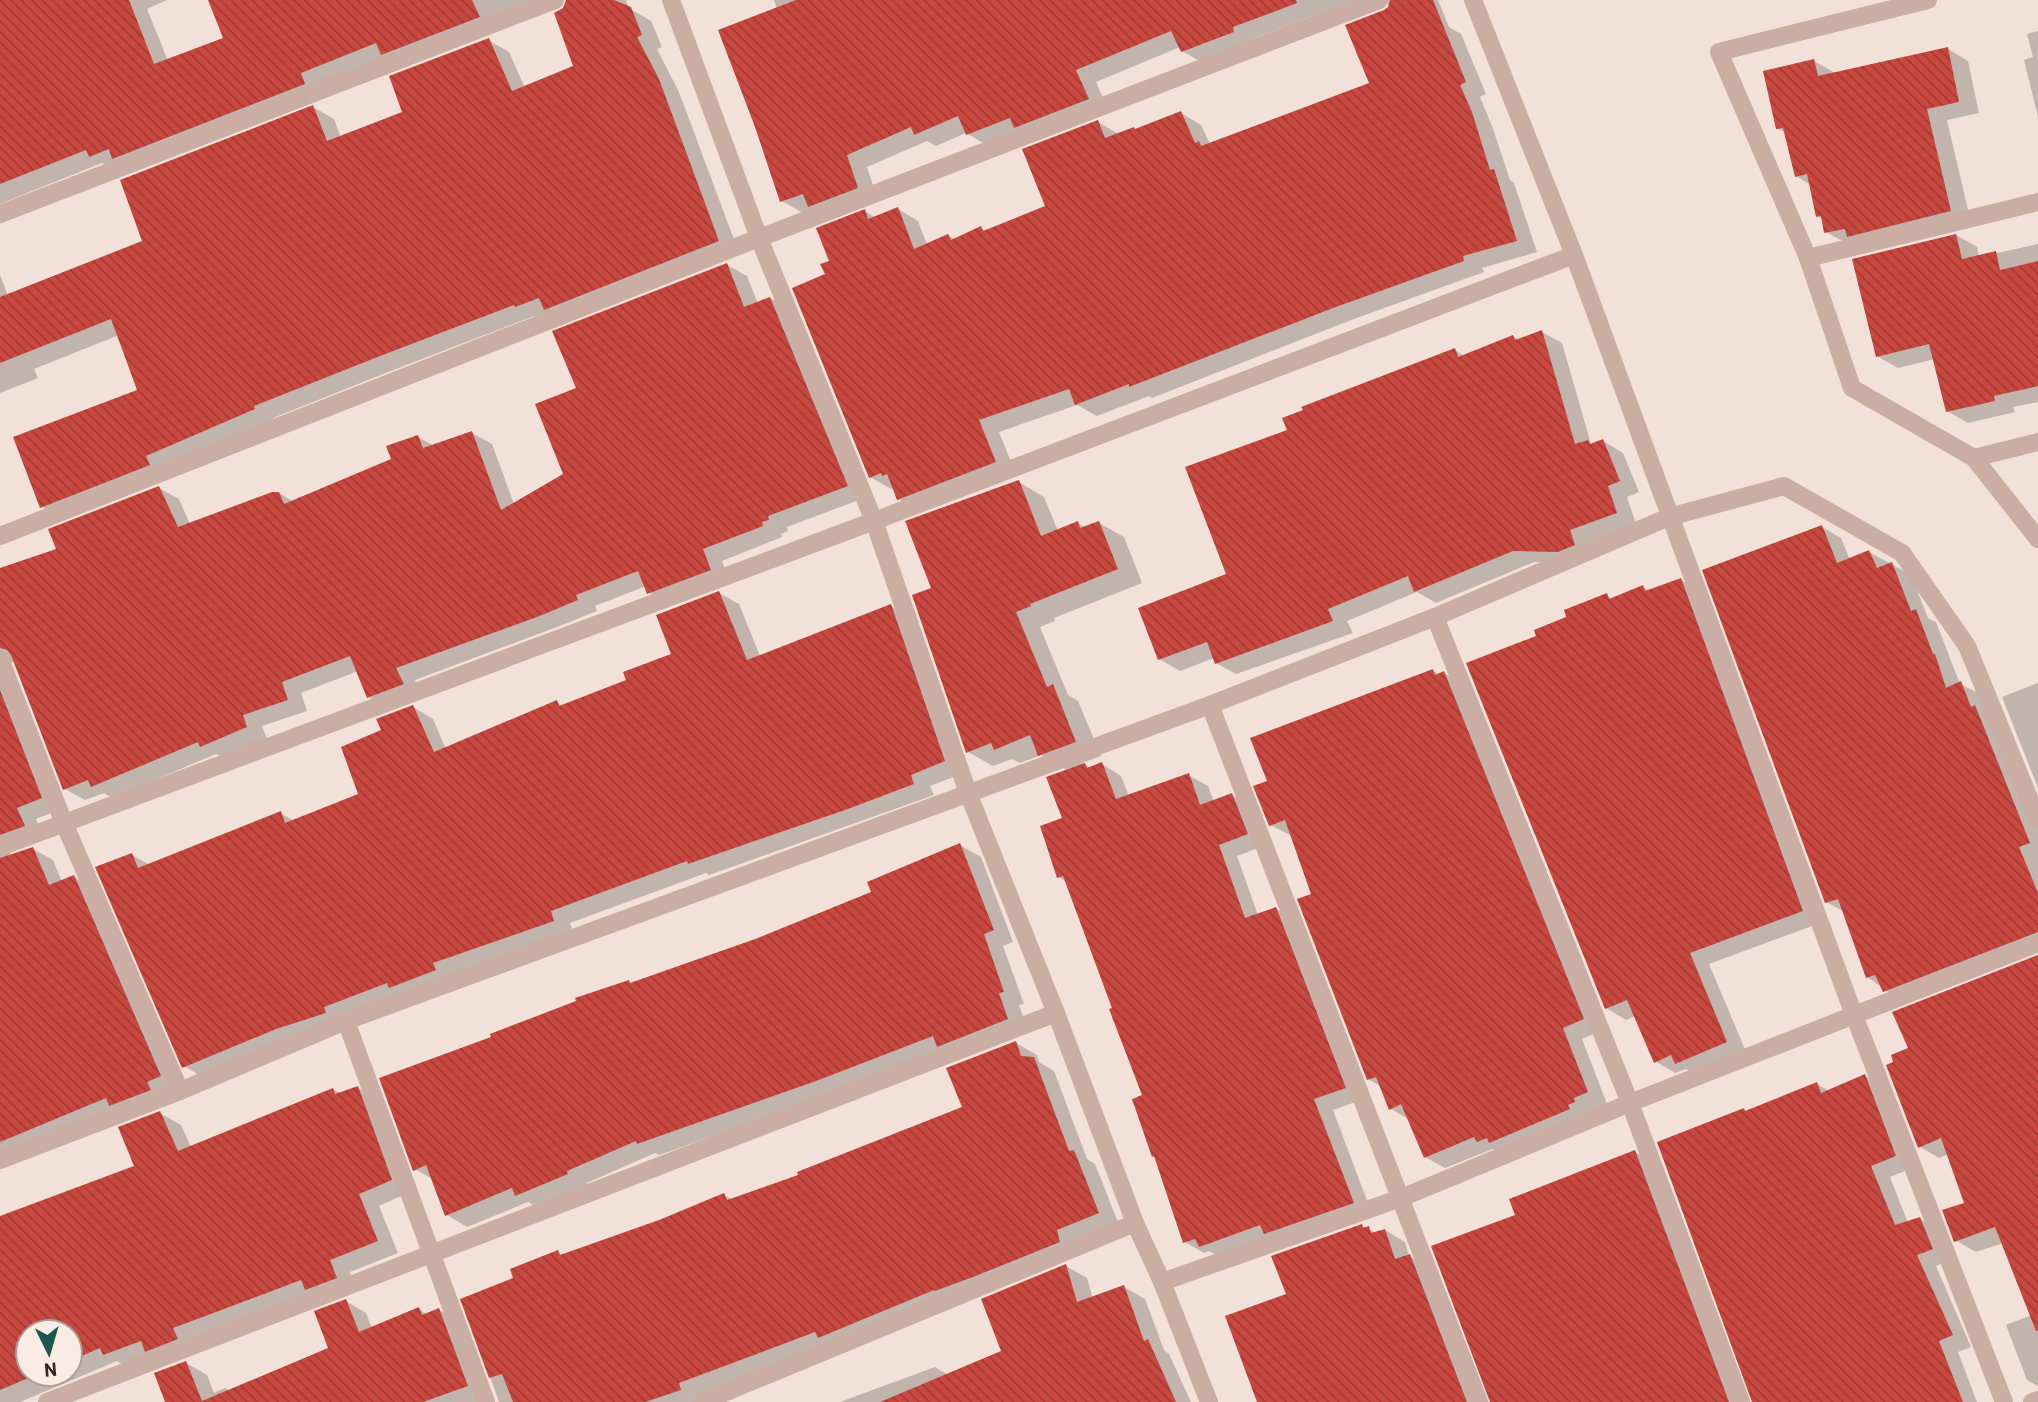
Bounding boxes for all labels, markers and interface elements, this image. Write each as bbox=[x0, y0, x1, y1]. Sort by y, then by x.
north arrow bbox=[14, 1318, 84, 1388]
text: N bbox=[43, 1358, 58, 1382]

